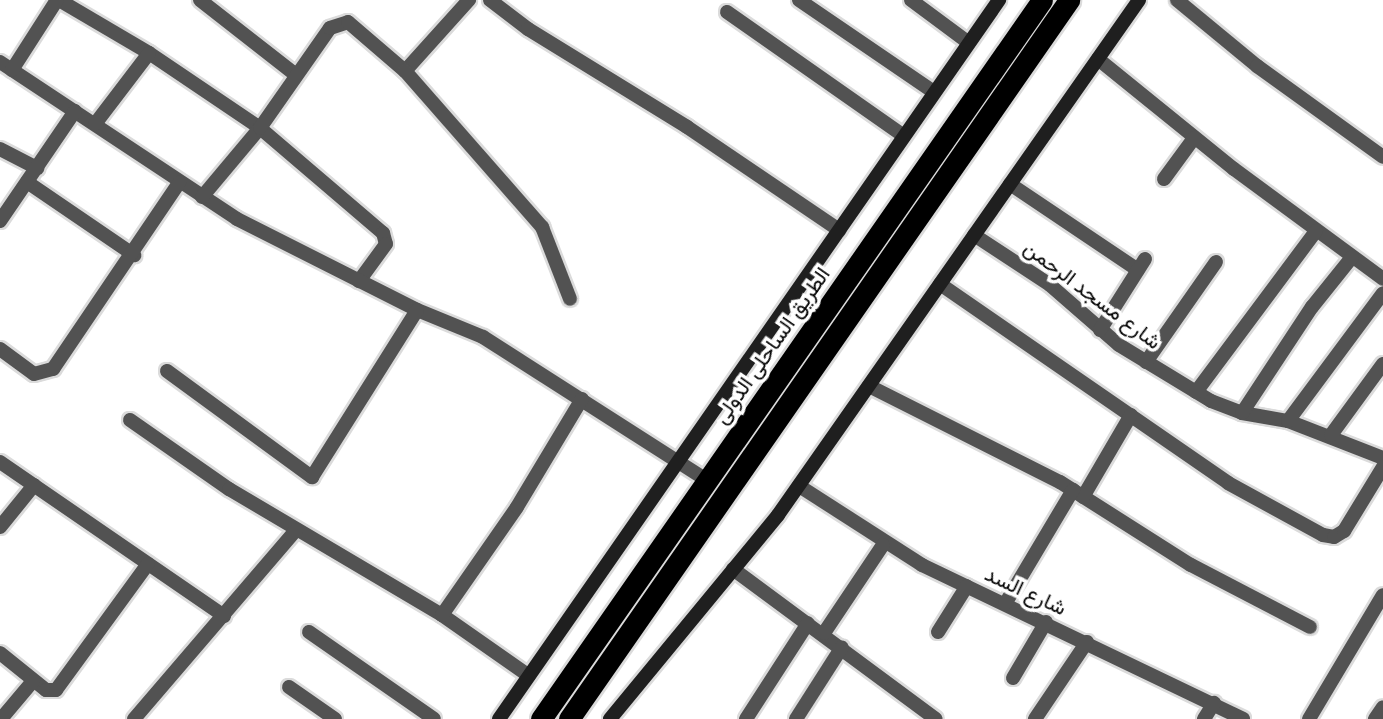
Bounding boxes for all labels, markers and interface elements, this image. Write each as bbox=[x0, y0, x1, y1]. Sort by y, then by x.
street label: شارع مسجد الرحمن bbox=[1019, 234, 1167, 354]
street label: الطريق الساحلى الدولى bbox=[707, 262, 835, 428]
street label: شارع السد bbox=[981, 560, 1071, 620]

